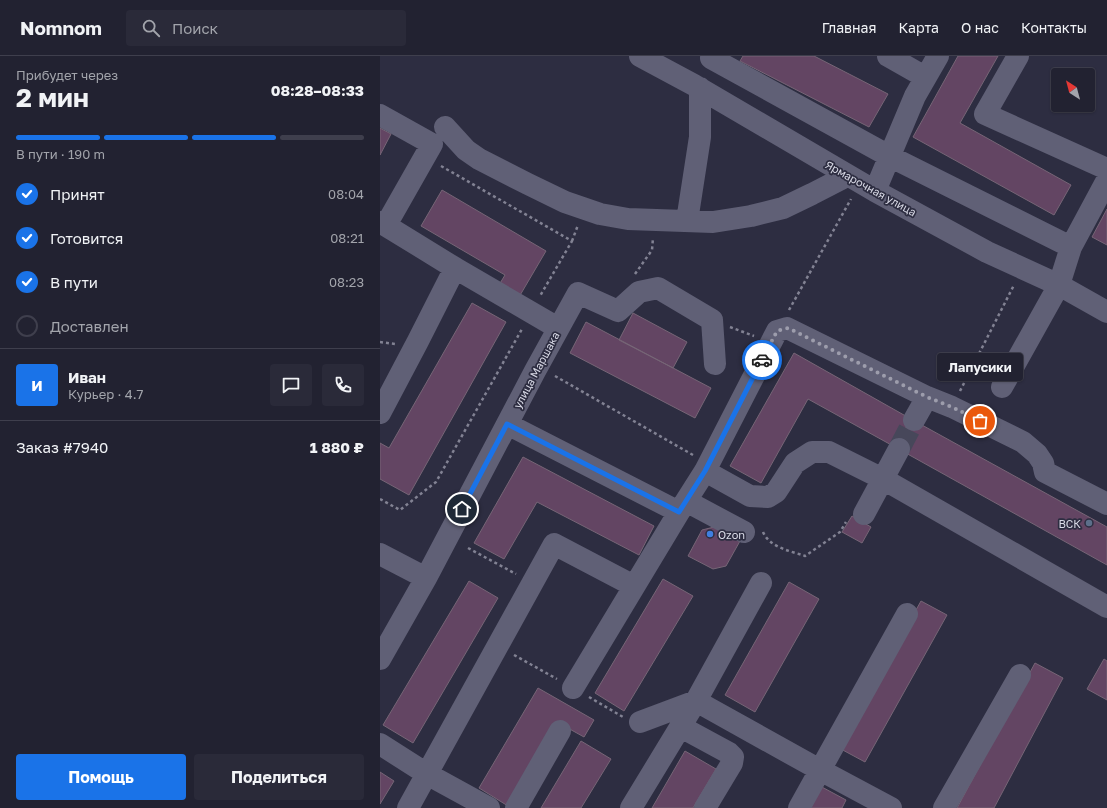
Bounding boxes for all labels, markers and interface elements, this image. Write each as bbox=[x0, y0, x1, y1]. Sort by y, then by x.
search box bbox=[126, 10, 406, 46]
text: Nomnom bbox=[20, 16, 102, 39]
icon: search bbox=[140, 17, 162, 39]
text: Поиск bbox=[172, 19, 218, 37]
text: Главная bbox=[822, 19, 876, 36]
text: Карта bbox=[898, 19, 939, 36]
text: О нас bbox=[961, 19, 999, 36]
text: Контакты bbox=[1021, 19, 1087, 36]
text: Прибудет через bbox=[16, 67, 118, 83]
north arrow bbox=[1051, 68, 1095, 112]
map controls bbox=[1051, 68, 1095, 112]
text: 08:28–08:33 bbox=[271, 81, 364, 99]
text: 2 мин bbox=[16, 82, 89, 113]
text: В пути · 190 m bbox=[16, 146, 105, 162]
street label: Ярмарочная улица bbox=[823, 158, 919, 218]
icon: check bbox=[16, 183, 38, 205]
text: Принят bbox=[50, 185, 105, 203]
text: 08:04 bbox=[328, 186, 364, 202]
icon: check bbox=[16, 227, 38, 249]
text: Готовится bbox=[50, 229, 123, 247]
text: 08:21 bbox=[330, 230, 364, 246]
icon: check bbox=[16, 271, 38, 293]
text: В пути bbox=[50, 273, 98, 291]
text: 08:23 bbox=[329, 274, 364, 290]
text: Доставлен bbox=[50, 317, 129, 335]
street label: улица Маршака bbox=[510, 329, 562, 411]
courier bbox=[742, 340, 782, 380]
icon: car bbox=[751, 349, 773, 371]
callout: Лапусики bbox=[937, 353, 1023, 381]
text: Лапусики bbox=[948, 359, 1012, 375]
button: chat bbox=[270, 364, 312, 406]
button: phone bbox=[322, 364, 364, 406]
text: Иван bbox=[68, 368, 106, 386]
text: И bbox=[31, 376, 43, 394]
text: Курьер · 4.7 bbox=[68, 386, 143, 402]
pin bbox=[963, 404, 997, 438]
icon: bag bbox=[969, 410, 991, 432]
text: Заказ #7940 bbox=[16, 438, 108, 456]
text: 1 880 ₽ bbox=[310, 438, 364, 456]
pin bbox=[445, 492, 479, 526]
icon: home bbox=[451, 498, 473, 520]
place label: ВСК bbox=[1059, 517, 1081, 530]
marker: ВСК bbox=[1084, 518, 1094, 528]
place label: Ozon bbox=[718, 528, 745, 541]
marker: Ozon bbox=[705, 529, 715, 539]
button: Помощь bbox=[16, 754, 186, 800]
button: Поделиться bbox=[194, 754, 364, 800]

